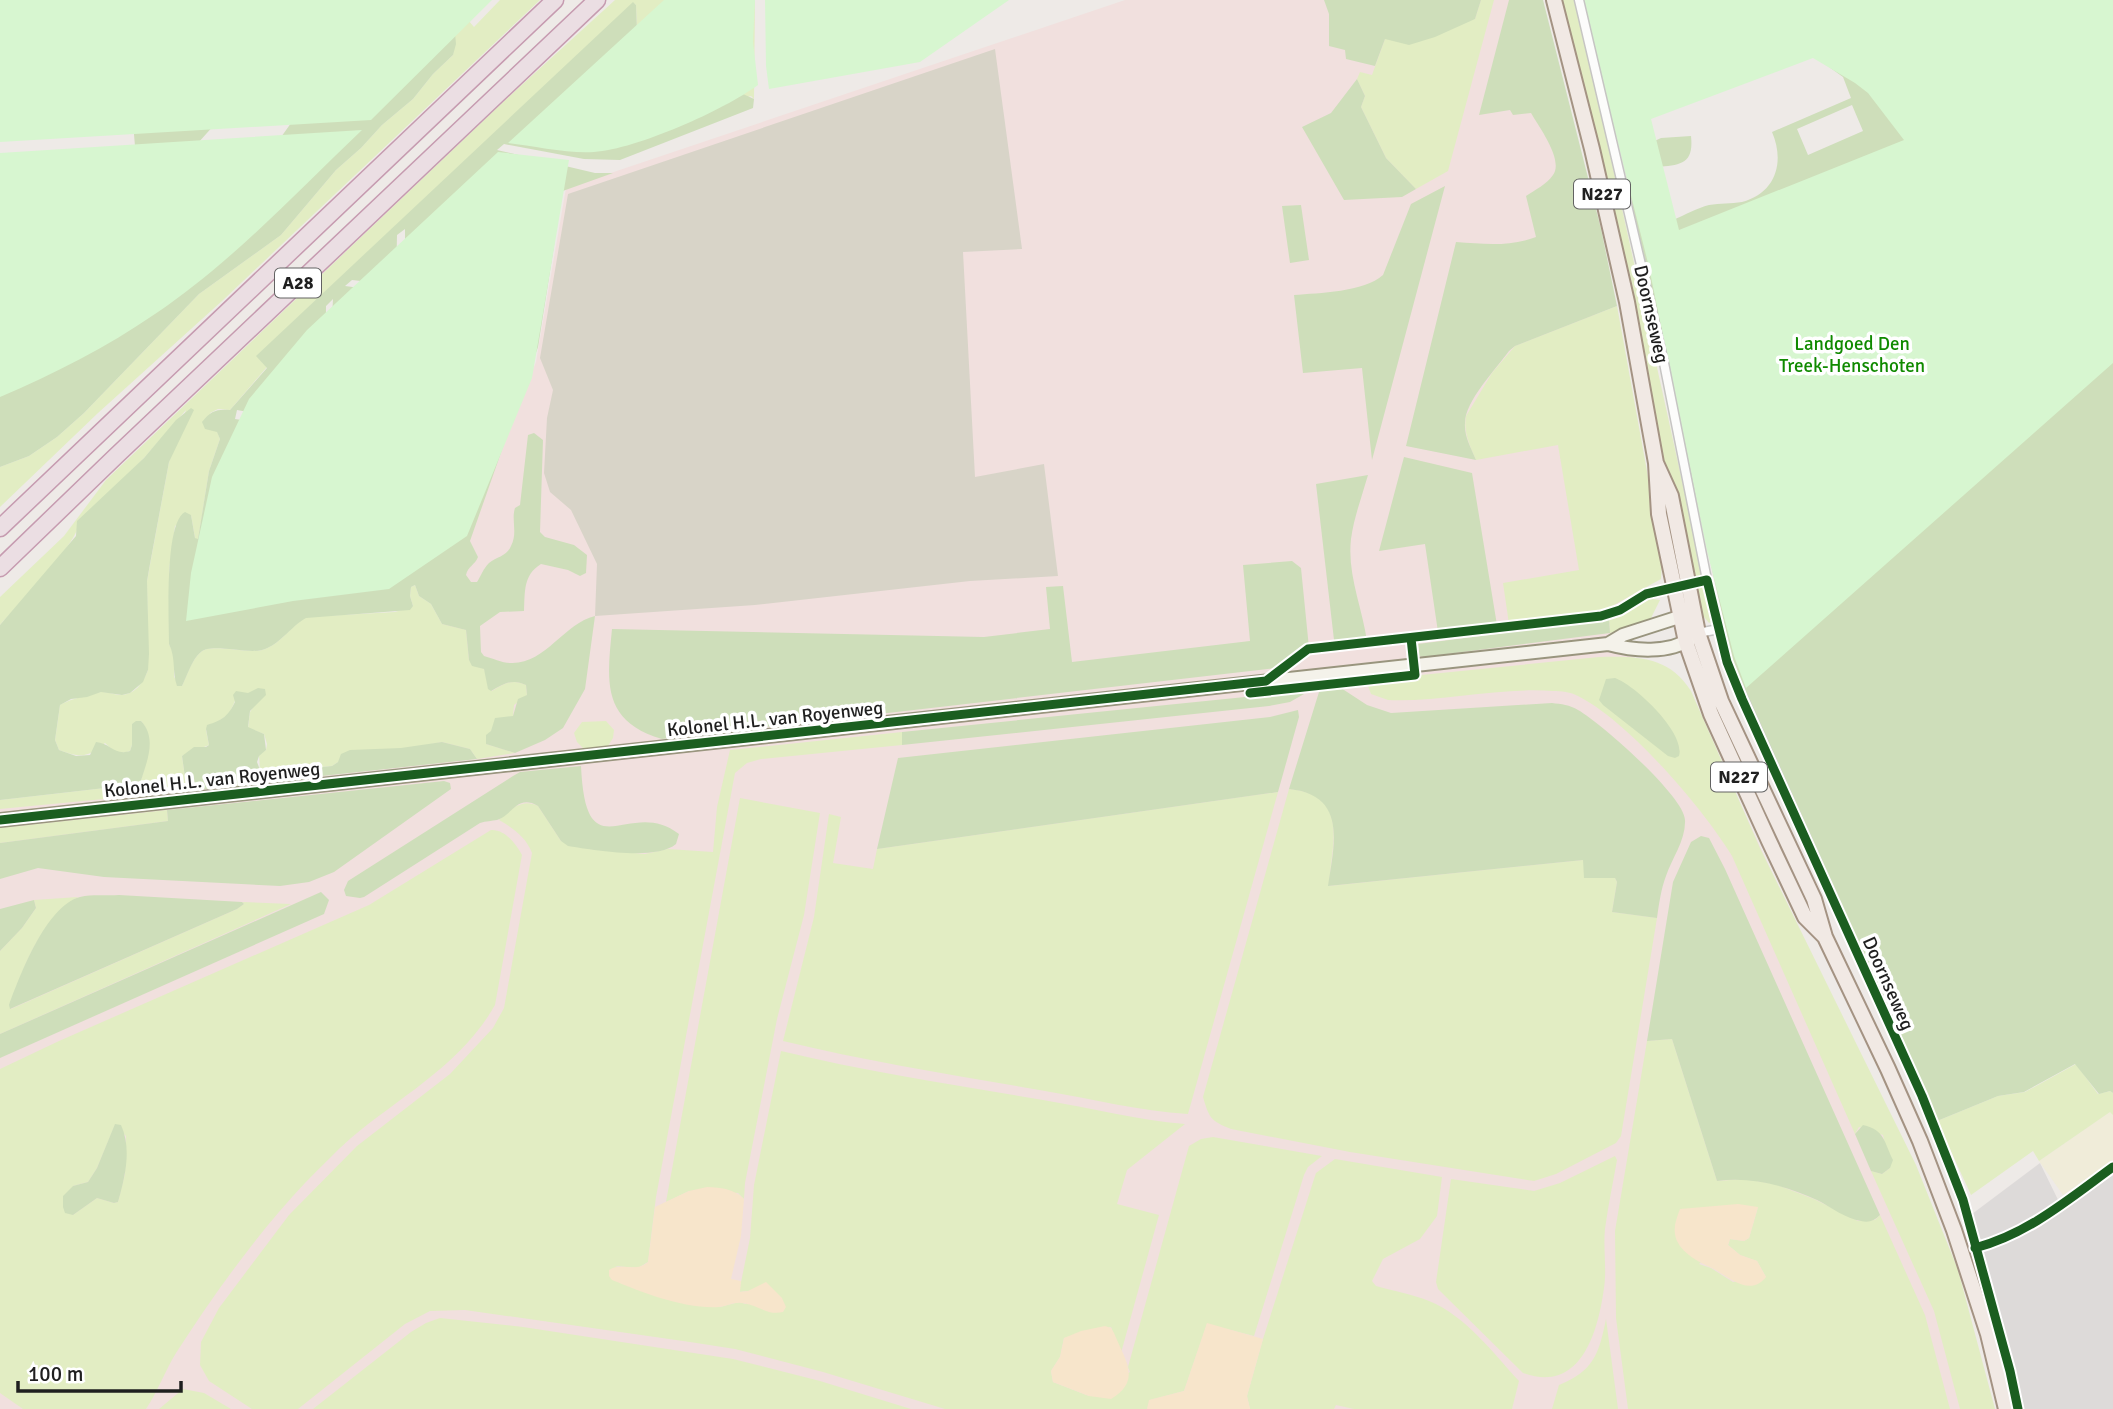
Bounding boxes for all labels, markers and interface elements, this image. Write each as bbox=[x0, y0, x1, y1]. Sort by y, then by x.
road number: N227 bbox=[1574, 180, 1630, 209]
street label: Doornseweg bbox=[1628, 263, 1674, 366]
road number: A28 bbox=[275, 268, 321, 298]
park label: Landgoed Den Treek-Henschoten bbox=[1779, 332, 1925, 378]
street label: Kolonel H.L. van Royenweg bbox=[666, 696, 884, 742]
street label: Kolonel H.L. van Royenweg bbox=[103, 757, 321, 803]
road number: N227 bbox=[1711, 762, 1767, 792]
street label: Doornseweg bbox=[1857, 933, 1919, 1034]
scale bar bbox=[18, 1350, 180, 1394]
text: 100 m bbox=[28, 1361, 83, 1387]

